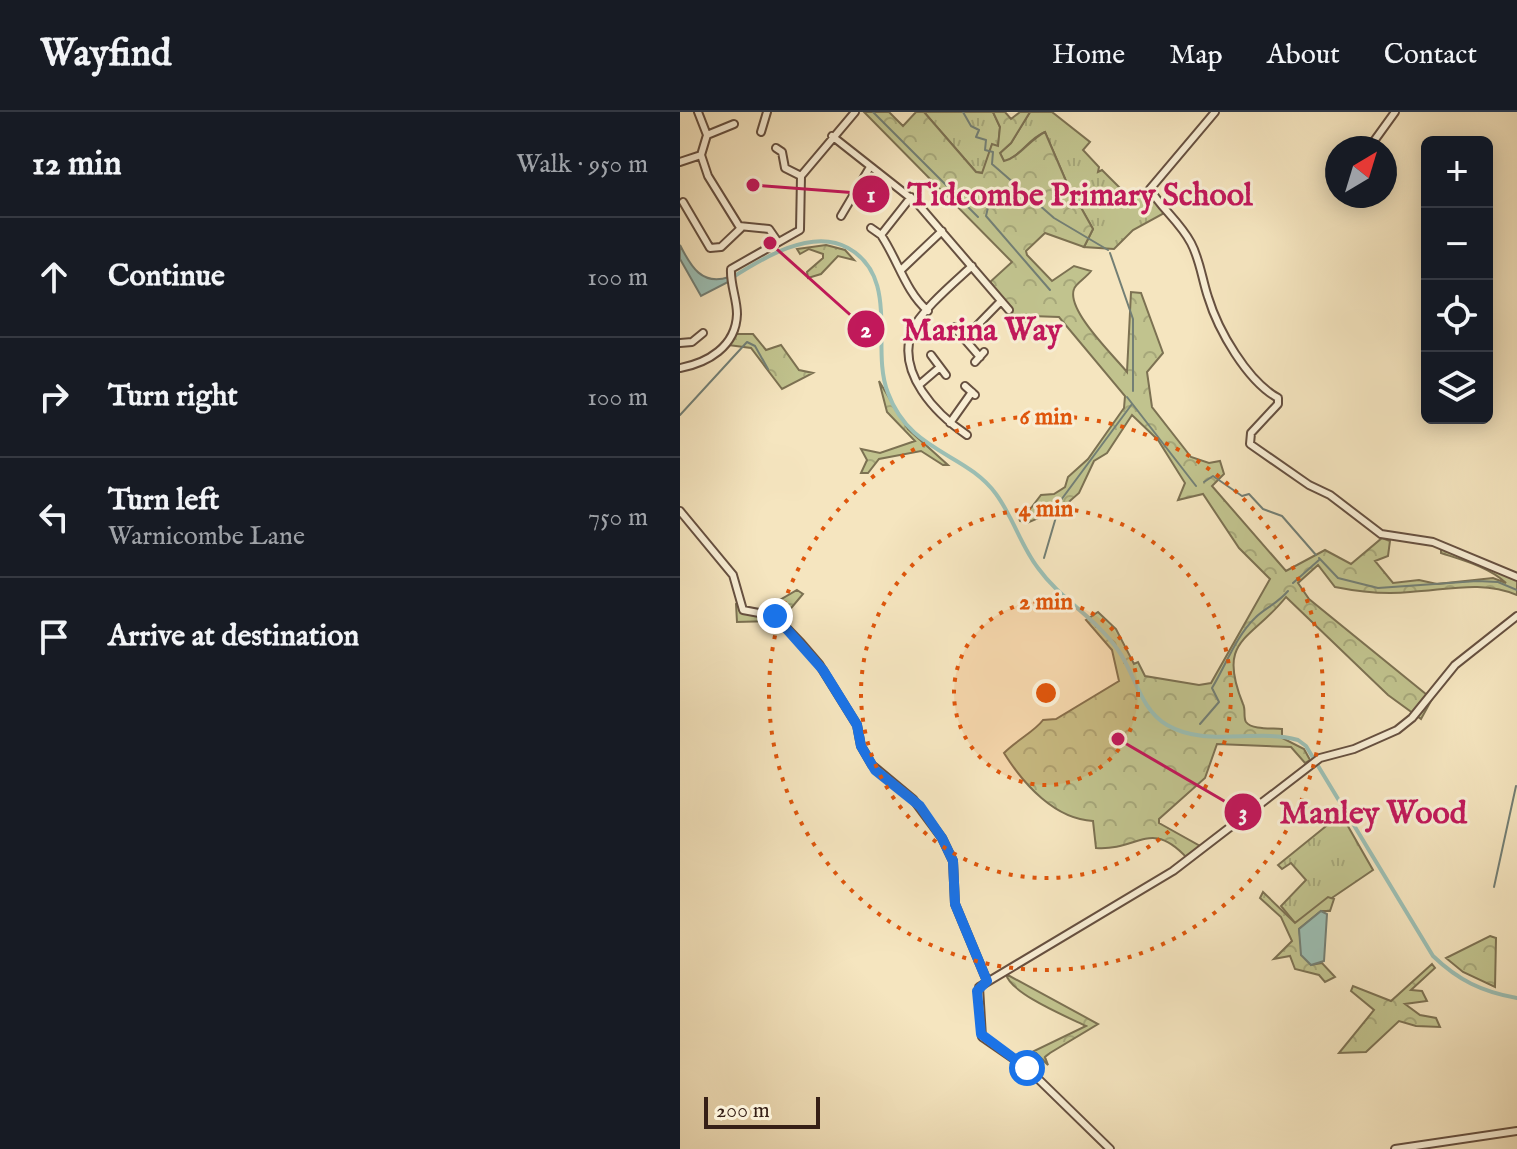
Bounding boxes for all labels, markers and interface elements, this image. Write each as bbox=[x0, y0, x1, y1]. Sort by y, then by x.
text: Wayfind bbox=[40, 31, 171, 79]
text: Home bbox=[1052, 38, 1125, 73]
text: Map bbox=[1169, 38, 1223, 73]
text: About bbox=[1267, 38, 1340, 73]
text: Contact bbox=[1384, 38, 1477, 73]
north arrow bbox=[1325, 136, 1397, 208]
map controls bbox=[1421, 136, 1493, 424]
button: + bbox=[1421, 136, 1493, 208]
text: 12 min bbox=[32, 143, 122, 186]
text: Walk · 950 m bbox=[516, 148, 648, 181]
callout: Tidcombe Primary School bbox=[851, 166, 1268, 222]
text: Tidcombe Primary School bbox=[906, 176, 1254, 217]
text: 1 bbox=[867, 180, 876, 211]
button: − bbox=[1421, 208, 1493, 280]
icon: ahead bbox=[32, 255, 76, 299]
text: Continue bbox=[108, 258, 225, 296]
text: 100 m bbox=[587, 261, 648, 294]
button: locate bbox=[1421, 280, 1493, 352]
callout: Marina Way bbox=[846, 301, 1078, 357]
text: Marina Way bbox=[902, 311, 1063, 352]
text: 2 bbox=[860, 315, 872, 346]
button: layers bbox=[1421, 352, 1493, 424]
icon: right bbox=[32, 375, 76, 419]
text: Turn right bbox=[108, 378, 238, 416]
text: 100 m bbox=[587, 381, 648, 414]
text: 6 min bbox=[1019, 402, 1073, 433]
text: Turn left bbox=[108, 482, 219, 520]
text: 4 min bbox=[1019, 494, 1074, 525]
icon: left bbox=[32, 495, 76, 539]
text: 750 m bbox=[588, 501, 648, 534]
text: Warnicombe Lane bbox=[108, 520, 305, 553]
text: 2 min bbox=[1019, 587, 1073, 618]
route end bbox=[757, 598, 793, 634]
icon: arrive bbox=[32, 615, 76, 659]
text: Arrive at destination bbox=[108, 618, 359, 656]
centre of rings bbox=[1032, 679, 1060, 707]
callout: Manley Wood bbox=[1223, 784, 1483, 840]
text: Manley Wood bbox=[1279, 794, 1468, 835]
text: 3 bbox=[1239, 798, 1247, 829]
route start bbox=[1009, 1050, 1045, 1086]
scale bar bbox=[704, 1093, 820, 1129]
text: 200 m bbox=[716, 1097, 770, 1125]

